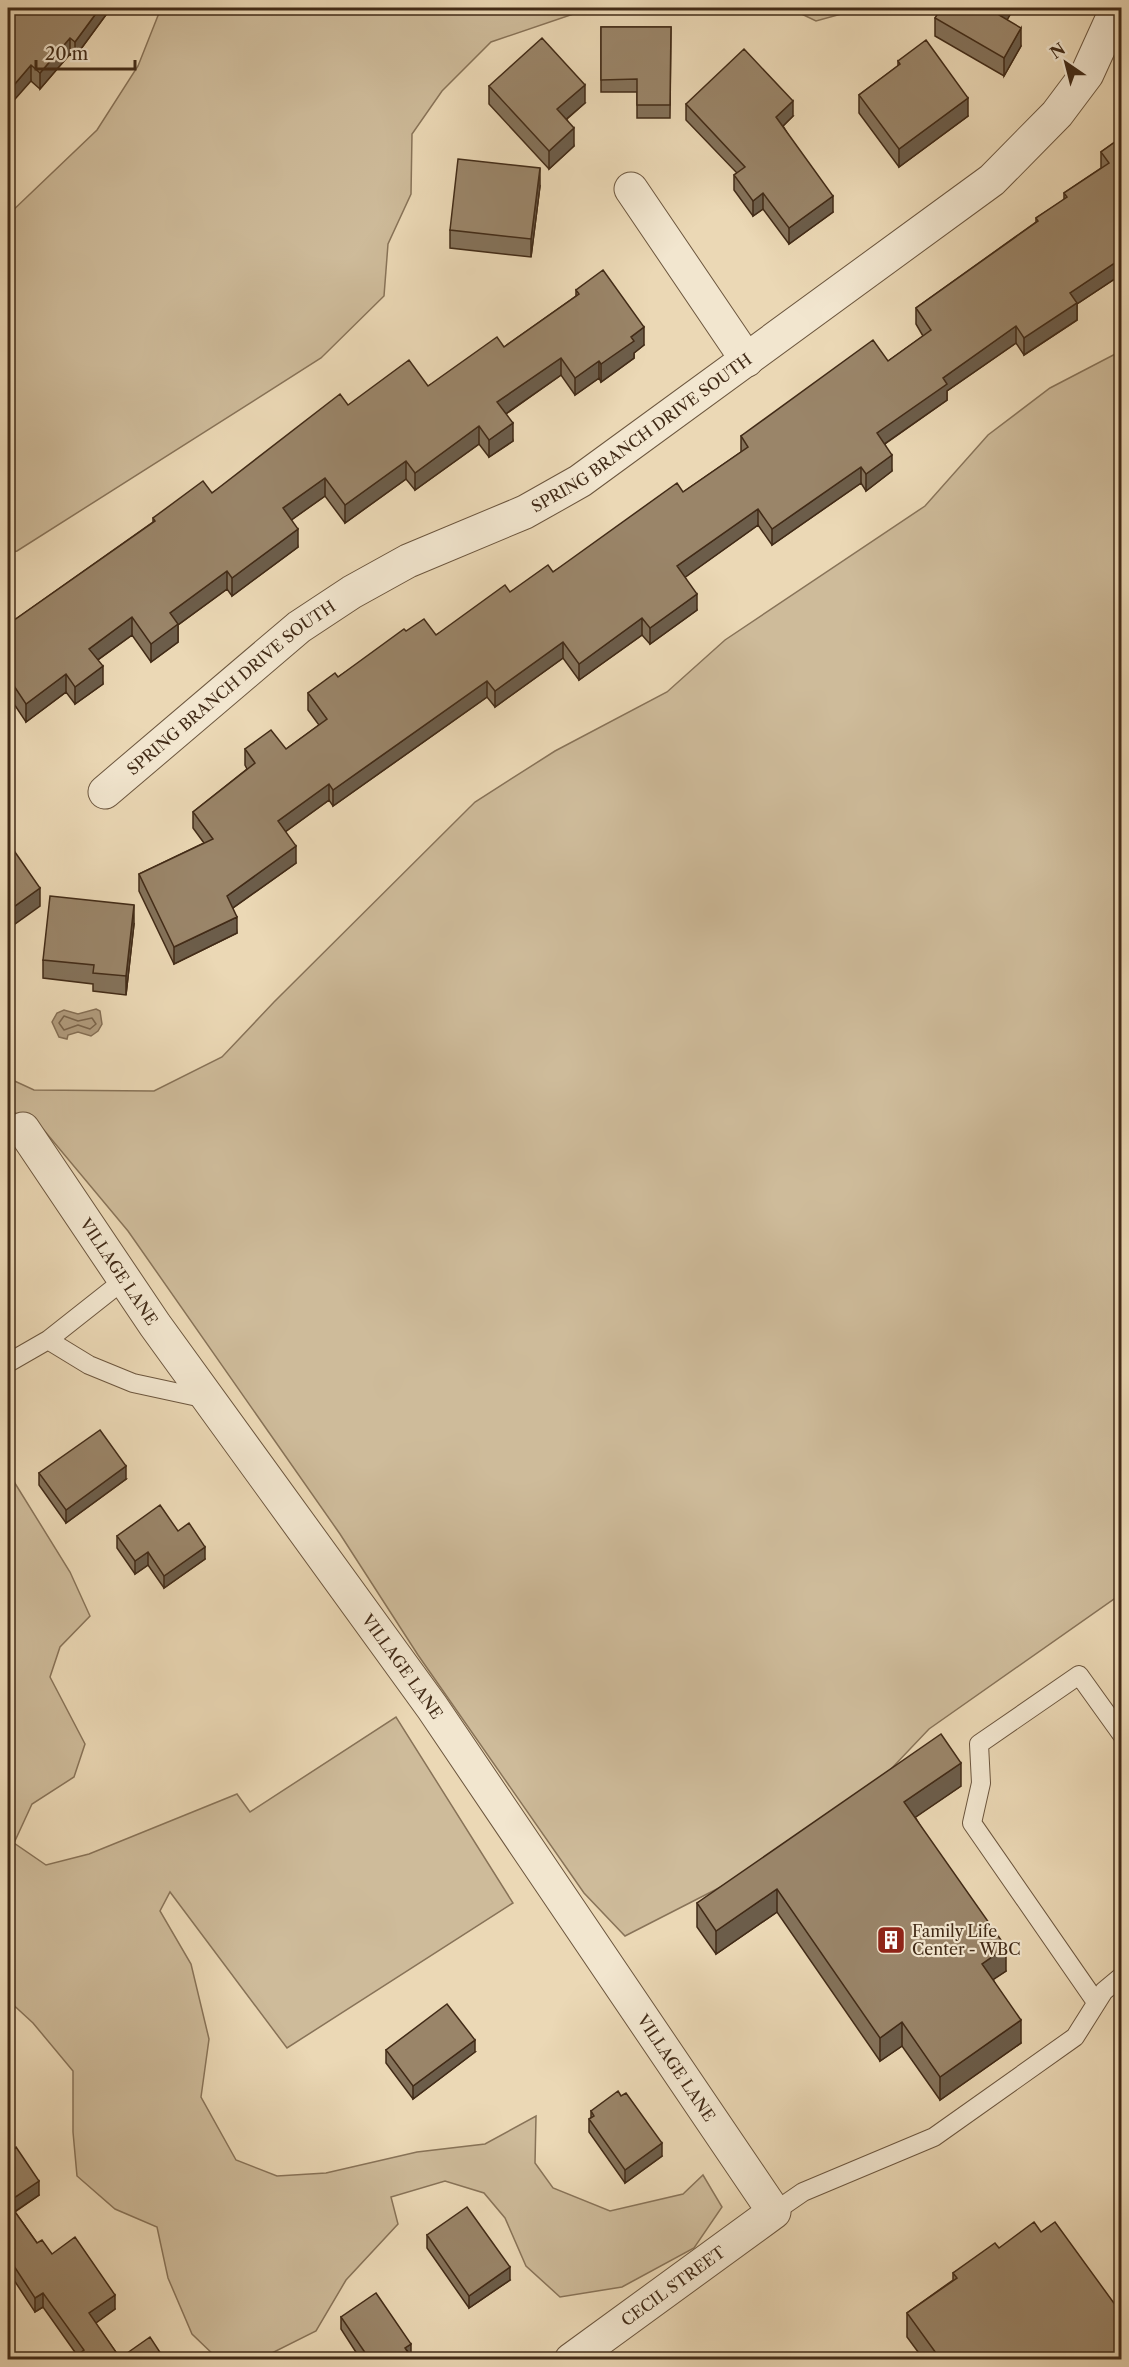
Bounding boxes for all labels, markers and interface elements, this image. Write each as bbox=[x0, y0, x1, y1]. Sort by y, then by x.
scale bar bbox=[36, 33, 135, 71]
north arrow bbox=[1036, 33, 1096, 93]
text: N bbox=[1046, 38, 1069, 63]
text: 20 m bbox=[45, 43, 89, 65]
street label: SPRING BRANCH DRIVE SOUTH bbox=[528, 349, 755, 516]
street label: SPRING BRANCH DRIVE SOUTH bbox=[123, 596, 339, 779]
street label: VILLAGE LANE bbox=[75, 1214, 162, 1329]
street label: VILLAGE LANE bbox=[357, 1609, 447, 1723]
place label: Family Life Center - WBC bbox=[912, 1921, 1021, 1959]
building icon: Family Life Center - WBC bbox=[875, 1924, 907, 1956]
street label: VILLAGE LANE bbox=[633, 2010, 720, 2125]
street label: CECIL STREET bbox=[617, 2242, 729, 2330]

